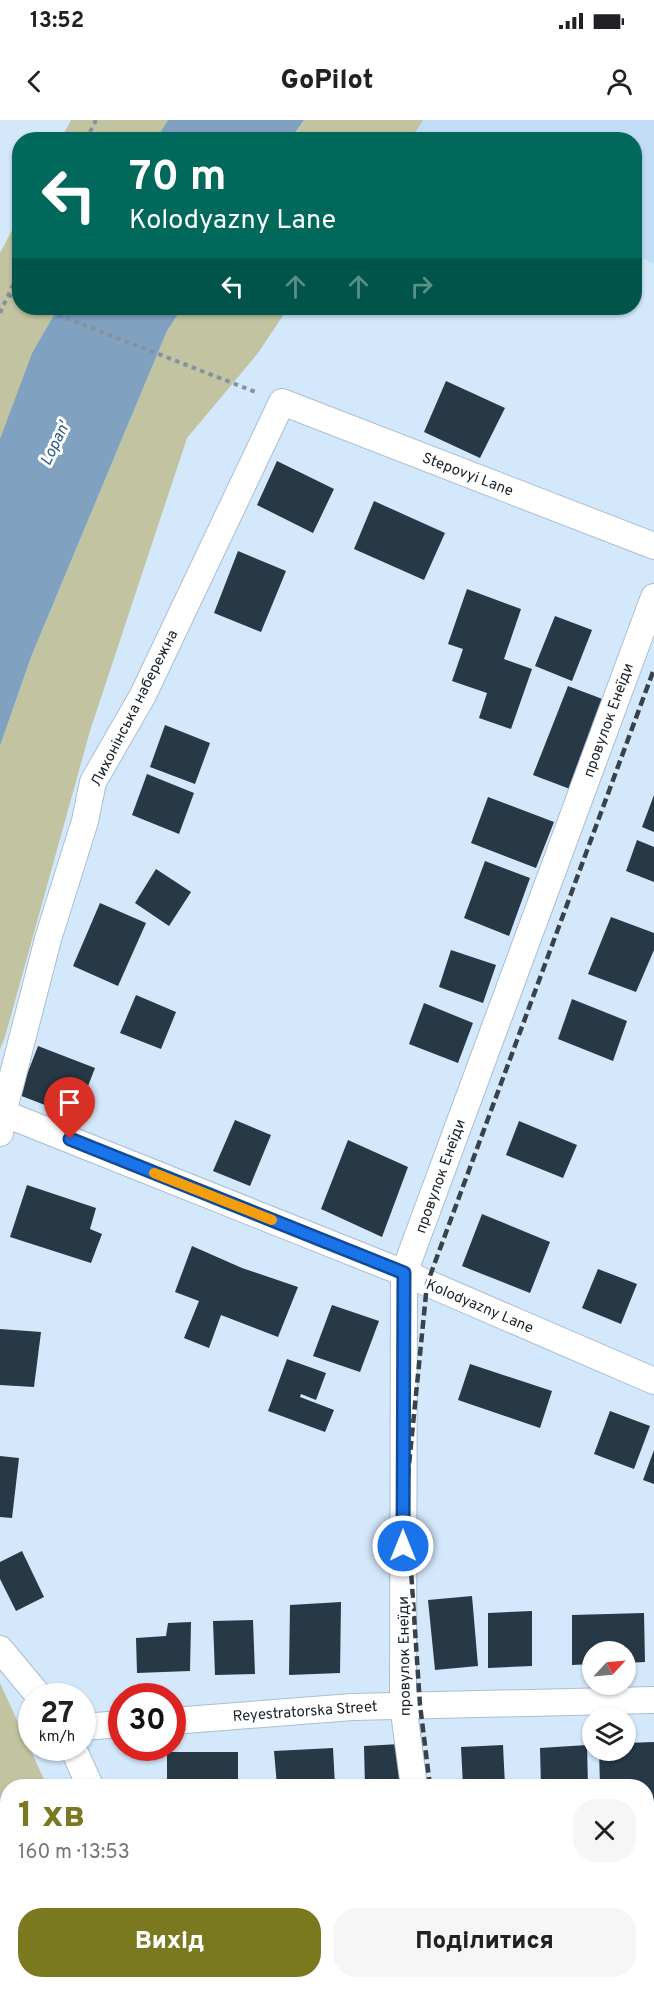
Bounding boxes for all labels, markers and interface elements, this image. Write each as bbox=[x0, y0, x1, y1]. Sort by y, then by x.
text: 13:52 bbox=[30, 8, 84, 35]
text: GoPilot bbox=[281, 64, 373, 98]
icon: back bbox=[18, 65, 51, 98]
icon: person bbox=[603, 65, 636, 98]
text: 70 m bbox=[129, 152, 227, 205]
icon: left bbox=[30, 156, 108, 234]
text: Kolodyazny Lane bbox=[129, 204, 336, 238]
icon: left bbox=[216, 270, 249, 303]
icon: ahead bbox=[279, 270, 312, 303]
icon: ahead bbox=[342, 270, 375, 303]
icon: right bbox=[405, 270, 438, 303]
water label: Lopan' bbox=[37, 417, 76, 469]
street label: Stepovyi Lane bbox=[419, 449, 516, 502]
street label: Лихонінська набережна bbox=[88, 627, 183, 790]
street label: провулок Енеїди bbox=[580, 661, 639, 780]
pin bbox=[44, 1077, 95, 1139]
icon: arrive bbox=[53, 1086, 86, 1119]
street label: провулок Енеїди bbox=[412, 1117, 471, 1236]
street label: Kolodyazny Lane bbox=[423, 1276, 536, 1339]
position arrow bbox=[371, 1514, 435, 1578]
street label: провулок Енеїди bbox=[395, 1596, 416, 1716]
north arrow bbox=[582, 1641, 636, 1695]
map controls bbox=[582, 1641, 636, 1761]
speed limit sign: 30 bbox=[108, 1683, 186, 1761]
text: 27 bbox=[40, 1696, 74, 1733]
street label: Reyestratorska Street bbox=[232, 1698, 378, 1727]
button: layers bbox=[582, 1707, 636, 1761]
text: km/h bbox=[39, 1728, 75, 1747]
text: 1 хв bbox=[18, 1794, 85, 1840]
button: close bbox=[573, 1799, 636, 1862]
text: 160 m · 13:53 bbox=[18, 1840, 130, 1866]
button: Вихід bbox=[18, 1908, 321, 1977]
button: Поділитися bbox=[333, 1908, 636, 1977]

